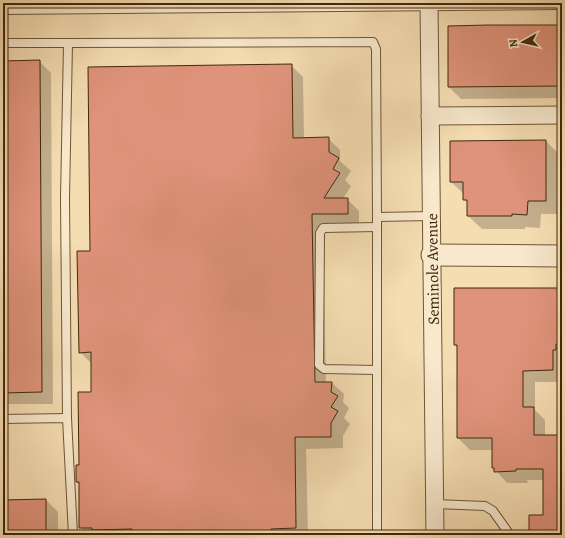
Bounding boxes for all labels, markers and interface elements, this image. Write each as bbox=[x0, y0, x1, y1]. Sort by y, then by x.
north arrow bbox=[503, 22, 543, 62]
text: N bbox=[506, 38, 522, 48]
street label: Seminole Avenue bbox=[421, 213, 445, 325]

